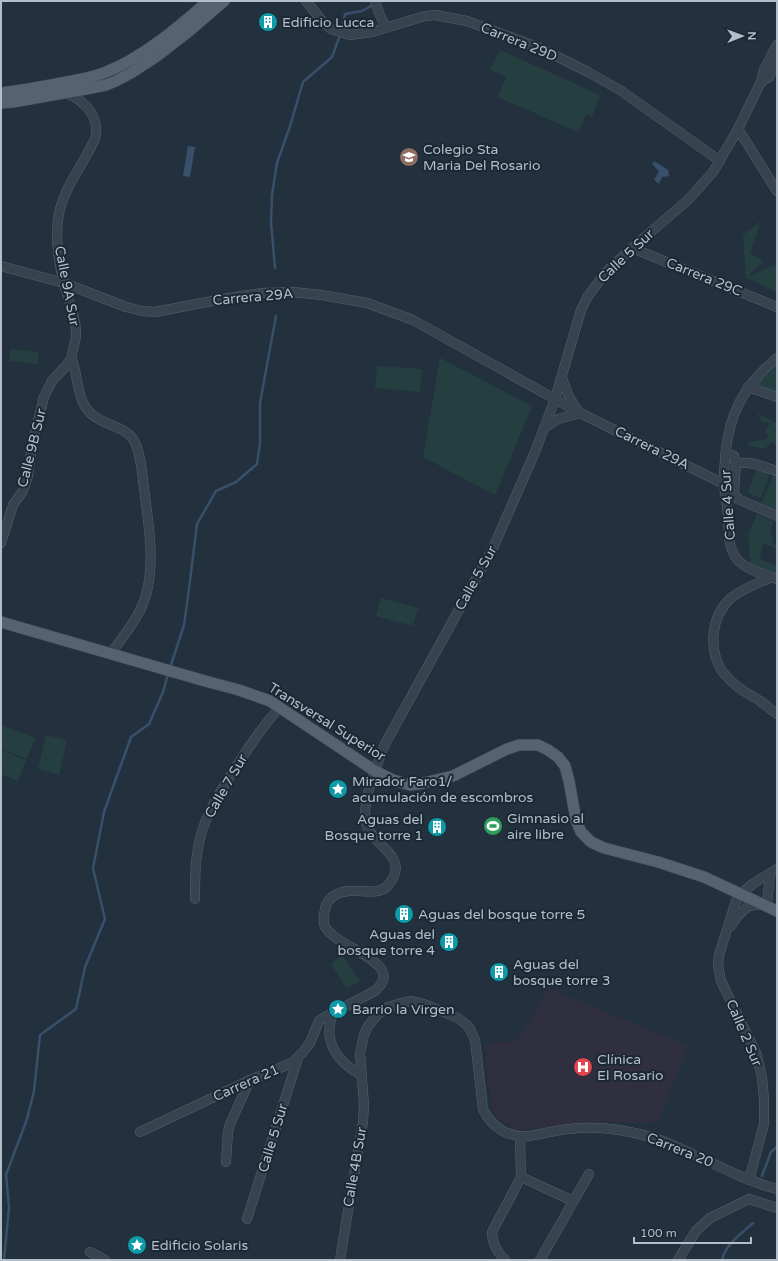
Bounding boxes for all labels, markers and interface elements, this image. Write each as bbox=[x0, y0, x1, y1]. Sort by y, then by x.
building icon: Edificio Lucca bbox=[257, 11, 279, 33]
place label: Edificio Lucca bbox=[282, 14, 374, 31]
north arrow bbox=[722, 16, 762, 56]
street label: Carrera 29D bbox=[478, 19, 560, 65]
text: N bbox=[745, 31, 758, 40]
place label: Colegio Sta Maria Del Rosario bbox=[423, 141, 540, 174]
school or university icon: Colegio Sta Maria Del Rosario bbox=[398, 146, 420, 168]
street label: Calle 5 Sur bbox=[594, 225, 658, 286]
street label: Calle 9A Sur bbox=[51, 244, 83, 328]
street label: Carrera 29C bbox=[664, 254, 745, 300]
street label: Carrera 29A bbox=[212, 285, 294, 309]
street label: Calle 9B Sur bbox=[14, 406, 50, 489]
street label: Carrera 29A bbox=[612, 423, 692, 473]
street label: Calle 4 Sur bbox=[717, 468, 739, 541]
street label: Calle 5 Sur bbox=[451, 542, 501, 613]
street label: Transversal Superior bbox=[265, 679, 389, 765]
street label: Calle 7 Sur bbox=[201, 750, 251, 821]
place label: Mirador Faro1/ acumulación de escombros bbox=[352, 773, 533, 806]
place icon: Mirador Faro1/ acumulación de escombros bbox=[327, 778, 349, 800]
place label: Gimnasio al aire libre bbox=[507, 810, 584, 843]
place label: Aguas del Bosque torre 1 bbox=[325, 811, 423, 844]
sports icon: Gimnasio al aire libre bbox=[482, 815, 504, 837]
building icon: Aguas del Bosque torre 1 bbox=[426, 816, 448, 838]
building icon: Aguas del bosque torre 5 bbox=[393, 903, 415, 925]
place label: Aguas del bosque torre 5 bbox=[418, 906, 585, 923]
place label: Aguas del bosque torre 4 bbox=[337, 926, 435, 959]
building icon: Aguas del bosque torre 4 bbox=[438, 931, 460, 953]
place label: Aguas del bosque torre 3 bbox=[513, 956, 611, 989]
building icon: Aguas del bosque torre 3 bbox=[488, 961, 510, 983]
street label: Calle 2 Sur bbox=[722, 997, 766, 1070]
place icon: Barrio la Virgen bbox=[327, 998, 349, 1020]
place label: Barrio la Virgen bbox=[352, 1001, 454, 1018]
place label: Clínica El Rosario bbox=[597, 1051, 664, 1084]
hospital icon: Clínica El Rosario bbox=[572, 1056, 594, 1078]
street label: Carrera 21 bbox=[210, 1061, 282, 1105]
street label: Calle 5 Sur bbox=[254, 1101, 292, 1174]
street label: Calle 4B Sur bbox=[340, 1125, 370, 1208]
street label: Carrera 20 bbox=[644, 1129, 716, 1171]
scale bar bbox=[634, 1219, 751, 1245]
text: 100 m bbox=[640, 1226, 677, 1240]
place icon: Edificio Solaris bbox=[126, 1234, 148, 1256]
place label: Edificio Solaris bbox=[151, 1237, 248, 1254]

